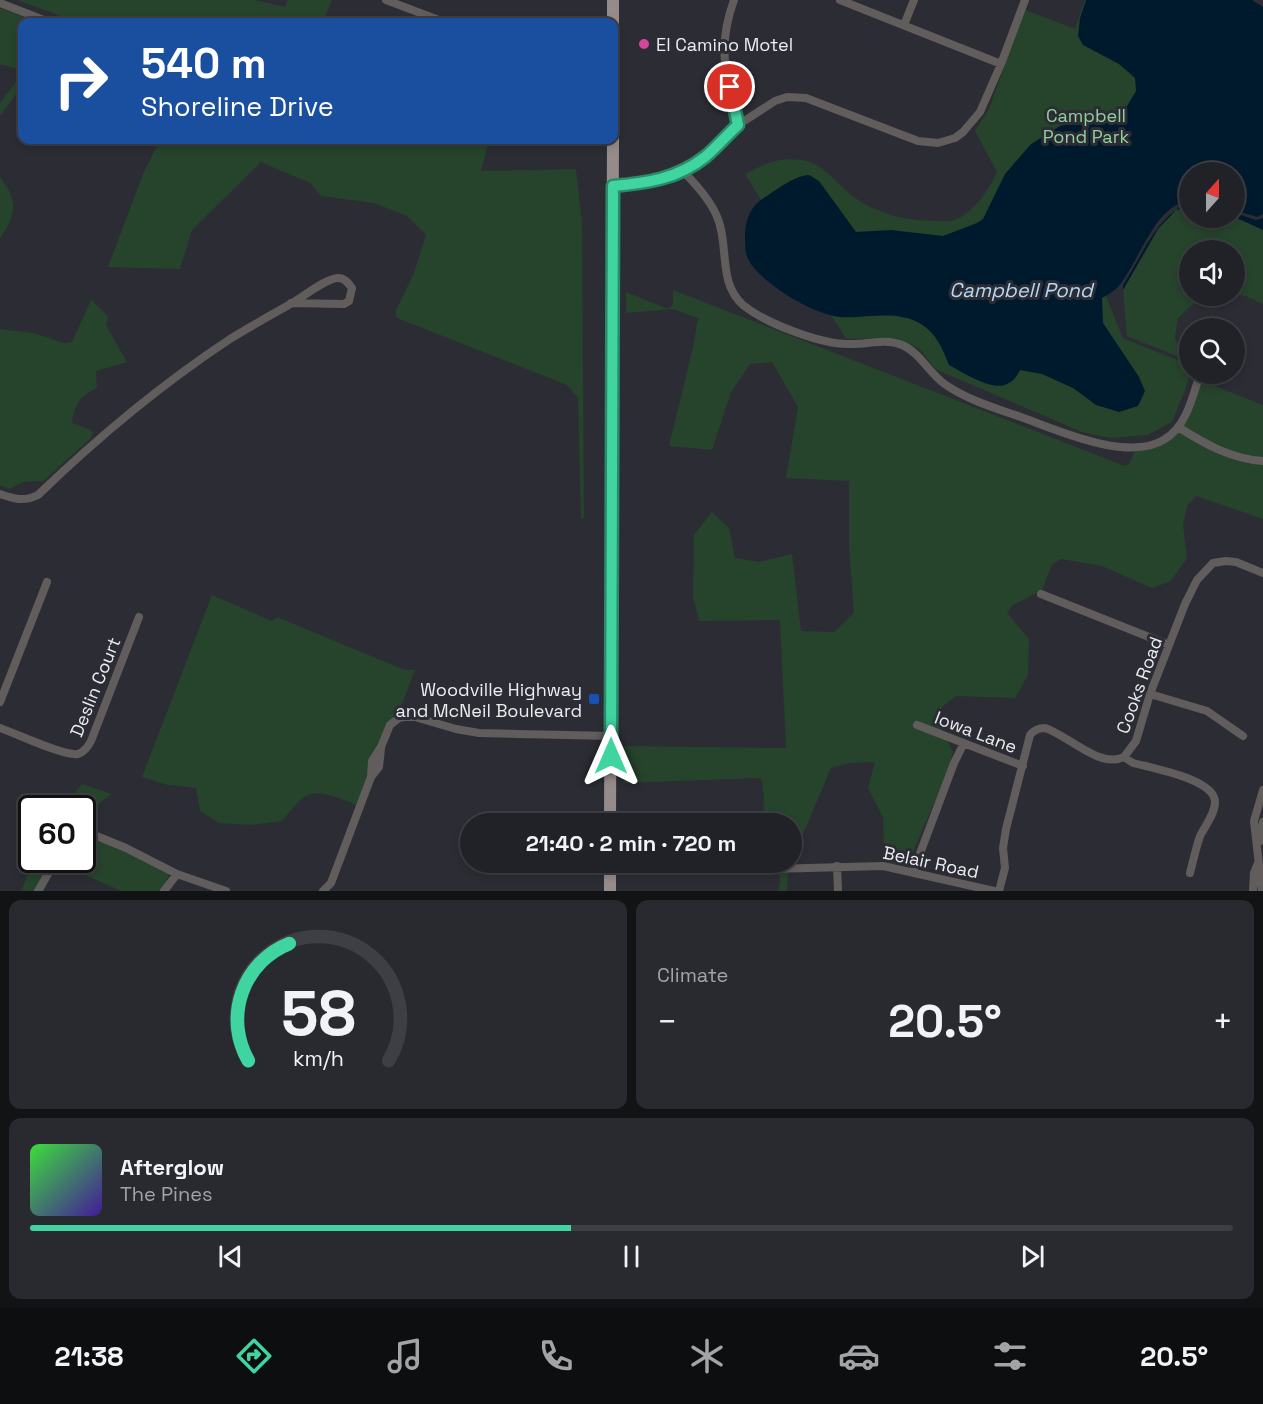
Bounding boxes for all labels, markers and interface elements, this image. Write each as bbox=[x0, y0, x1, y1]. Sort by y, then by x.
place label: El Camino Motel bbox=[656, 33, 793, 56]
text: 540 m bbox=[141, 37, 267, 90]
marker: El Camino Motel bbox=[637, 37, 651, 51]
icon: right bbox=[42, 42, 120, 120]
pin bbox=[704, 61, 755, 112]
icon: arrive bbox=[713, 70, 746, 103]
text: Shoreline Drive bbox=[141, 89, 334, 124]
park label: Campbell Pond Park bbox=[1043, 104, 1129, 148]
north arrow bbox=[1179, 162, 1245, 228]
map controls bbox=[1179, 162, 1245, 384]
button: sound bbox=[1179, 240, 1245, 306]
water label: Campbell Pond bbox=[949, 277, 1095, 303]
button: search bbox=[1179, 318, 1245, 384]
street label: Cooks Road bbox=[1111, 633, 1167, 737]
street label: Deslin Court bbox=[65, 634, 125, 740]
place label: Woodville Highway and McNeil Boulevard bbox=[395, 678, 582, 722]
marker: Woodville Highway and McNeil Boulevard bbox=[587, 692, 601, 706]
street label: Iowa Lane bbox=[932, 706, 1020, 758]
position arrow bbox=[579, 724, 643, 788]
speed limit sign: 60 bbox=[18, 795, 96, 873]
text: 21:40 · 2 min · 720 m bbox=[526, 829, 736, 857]
street label: Belair Road bbox=[881, 841, 981, 883]
text: Climate bbox=[657, 962, 728, 988]
text: 58 bbox=[281, 974, 355, 1053]
text: 20.5° bbox=[888, 993, 1002, 1050]
text: − bbox=[657, 1001, 677, 1043]
text: + bbox=[1213, 1001, 1233, 1043]
text: km/h bbox=[292, 1046, 344, 1073]
text: Afterglow bbox=[120, 1153, 224, 1181]
text: The Pines bbox=[120, 1181, 213, 1207]
icon: previous bbox=[214, 1240, 247, 1273]
icon: pause bbox=[615, 1240, 648, 1273]
icon: next bbox=[1016, 1240, 1049, 1273]
icon: directions bbox=[233, 1335, 275, 1377]
icon: music bbox=[384, 1335, 426, 1377]
icon: phone bbox=[535, 1335, 577, 1377]
icon: climate bbox=[686, 1335, 728, 1377]
icon: car bbox=[838, 1335, 880, 1377]
icon: filters bbox=[989, 1335, 1031, 1377]
text: 21:38 bbox=[55, 1339, 124, 1374]
text: 20.5° bbox=[1140, 1339, 1208, 1374]

